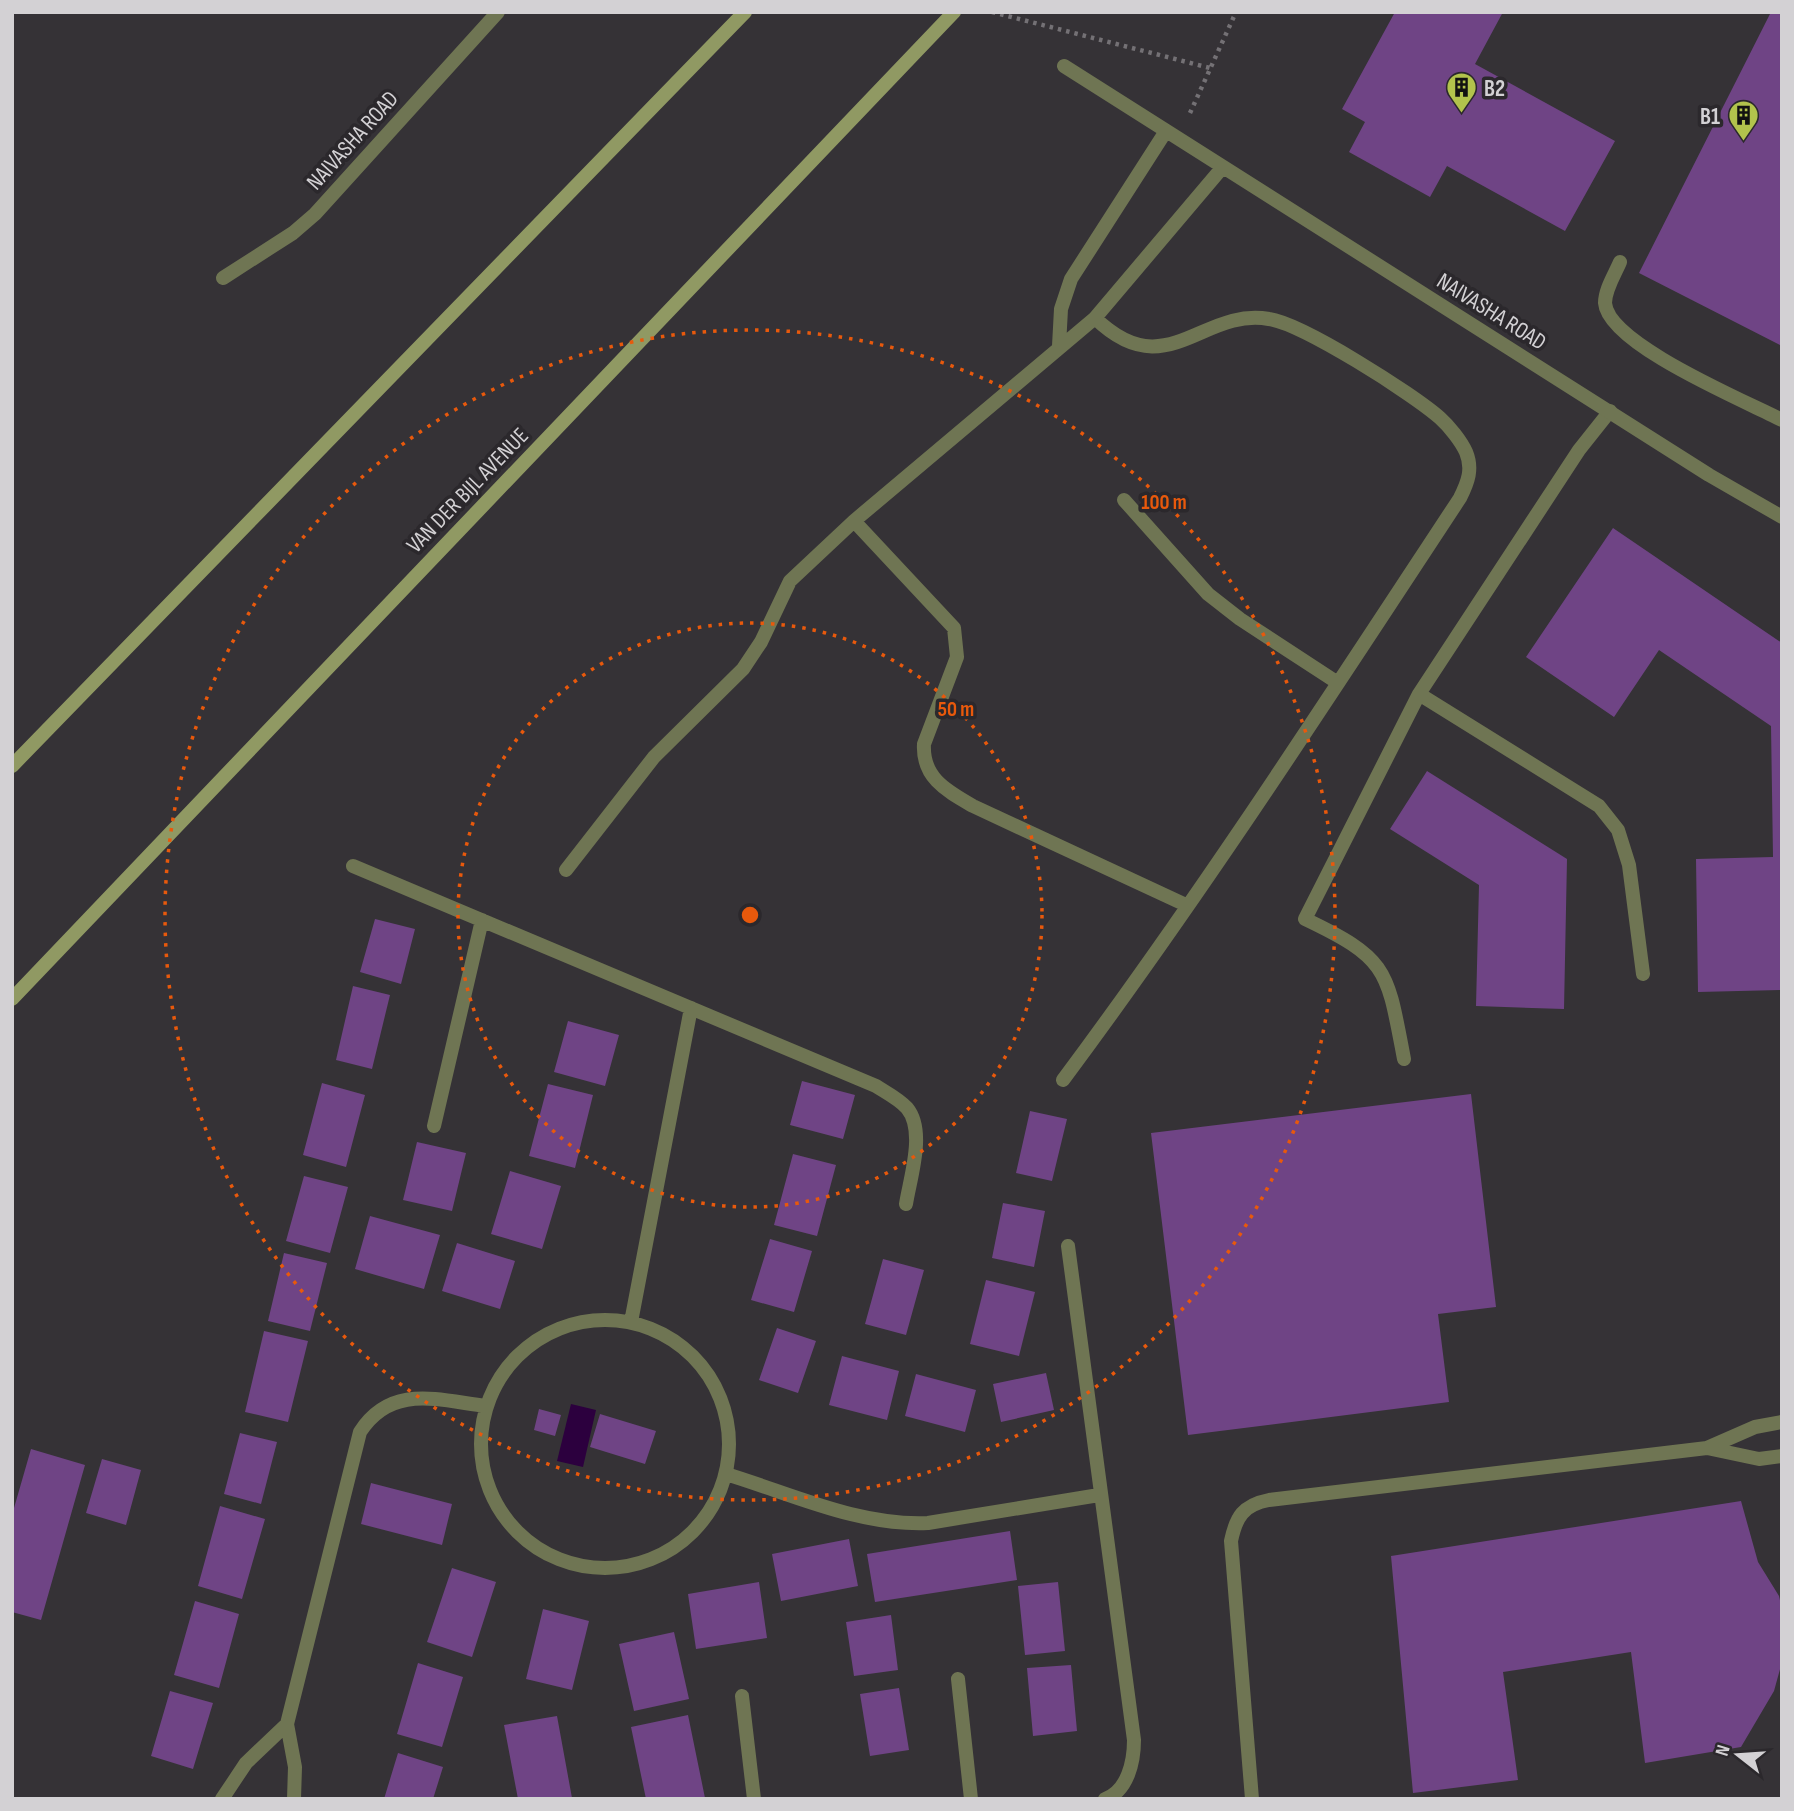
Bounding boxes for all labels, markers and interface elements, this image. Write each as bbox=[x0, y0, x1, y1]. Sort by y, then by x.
building icon: B2 bbox=[1444, 71, 1478, 115]
place label: B2 bbox=[1484, 75, 1505, 103]
street label: NAIVASHA ROAD bbox=[301, 85, 405, 196]
building icon: B1 bbox=[1726, 99, 1760, 143]
place label: B1 bbox=[1700, 103, 1720, 131]
street label: NAIVASHA ROAD bbox=[1432, 267, 1551, 356]
street label: VAN DER BIJL AVENUE bbox=[401, 422, 535, 559]
text: 100 m bbox=[1141, 490, 1187, 515]
text: 50 m bbox=[938, 697, 974, 722]
centre of rings bbox=[738, 903, 762, 927]
north arrow bbox=[1703, 1720, 1773, 1790]
text: N bbox=[1711, 1742, 1736, 1759]

